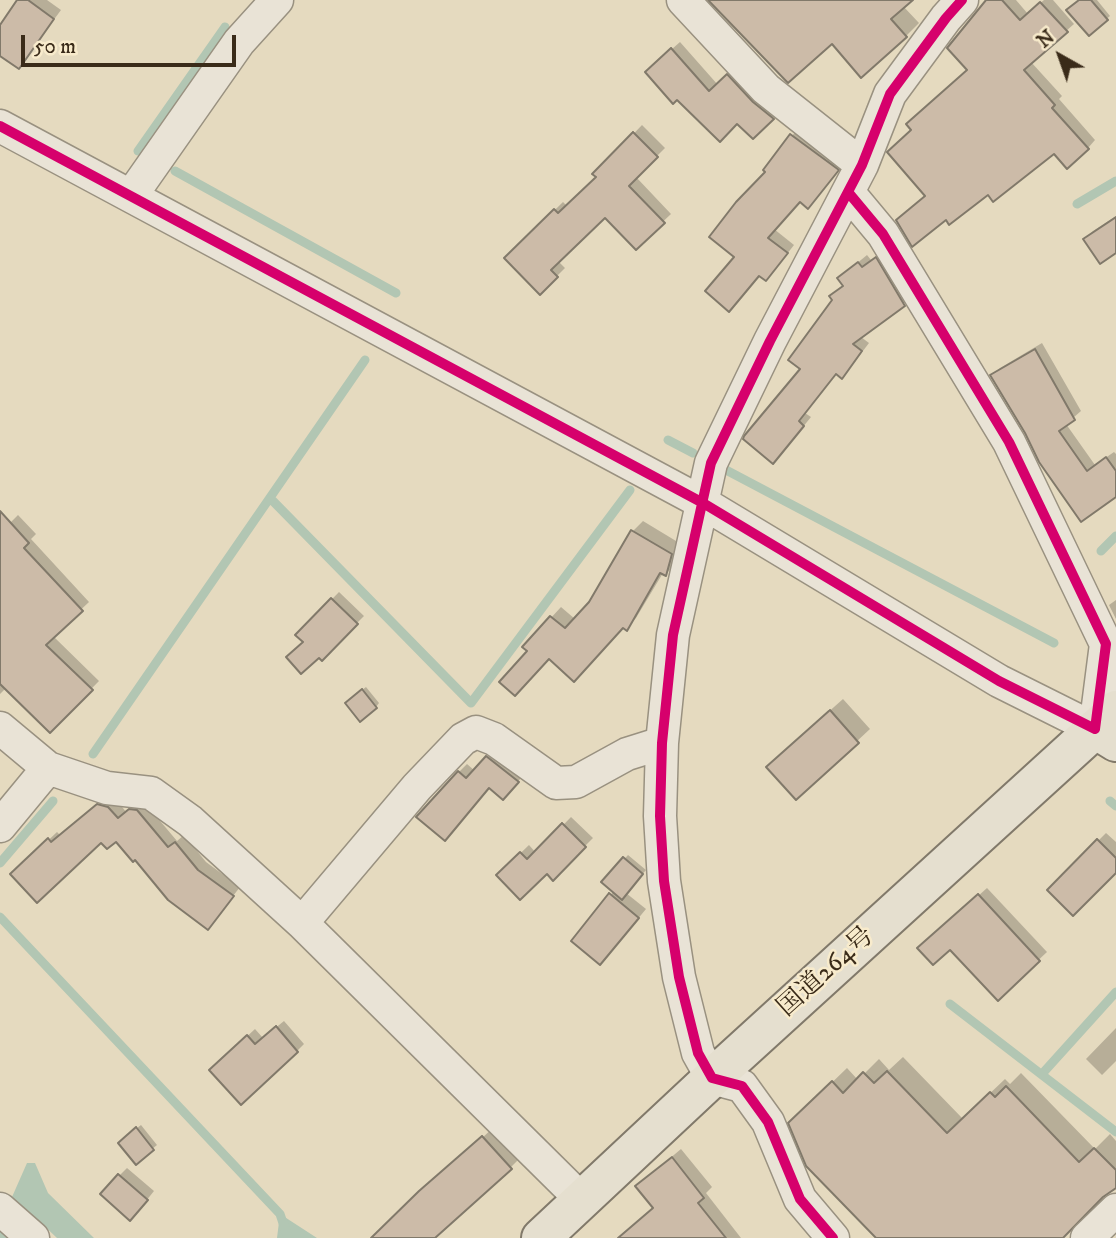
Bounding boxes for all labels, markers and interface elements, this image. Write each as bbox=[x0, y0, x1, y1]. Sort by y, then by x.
scale bar bbox=[24, 21, 240, 65]
north arrow bbox=[1025, 21, 1095, 91]
text: N bbox=[1033, 26, 1060, 53]
text: 50 m bbox=[34, 34, 76, 60]
street label: 国道264号 bbox=[772, 922, 882, 1024]

